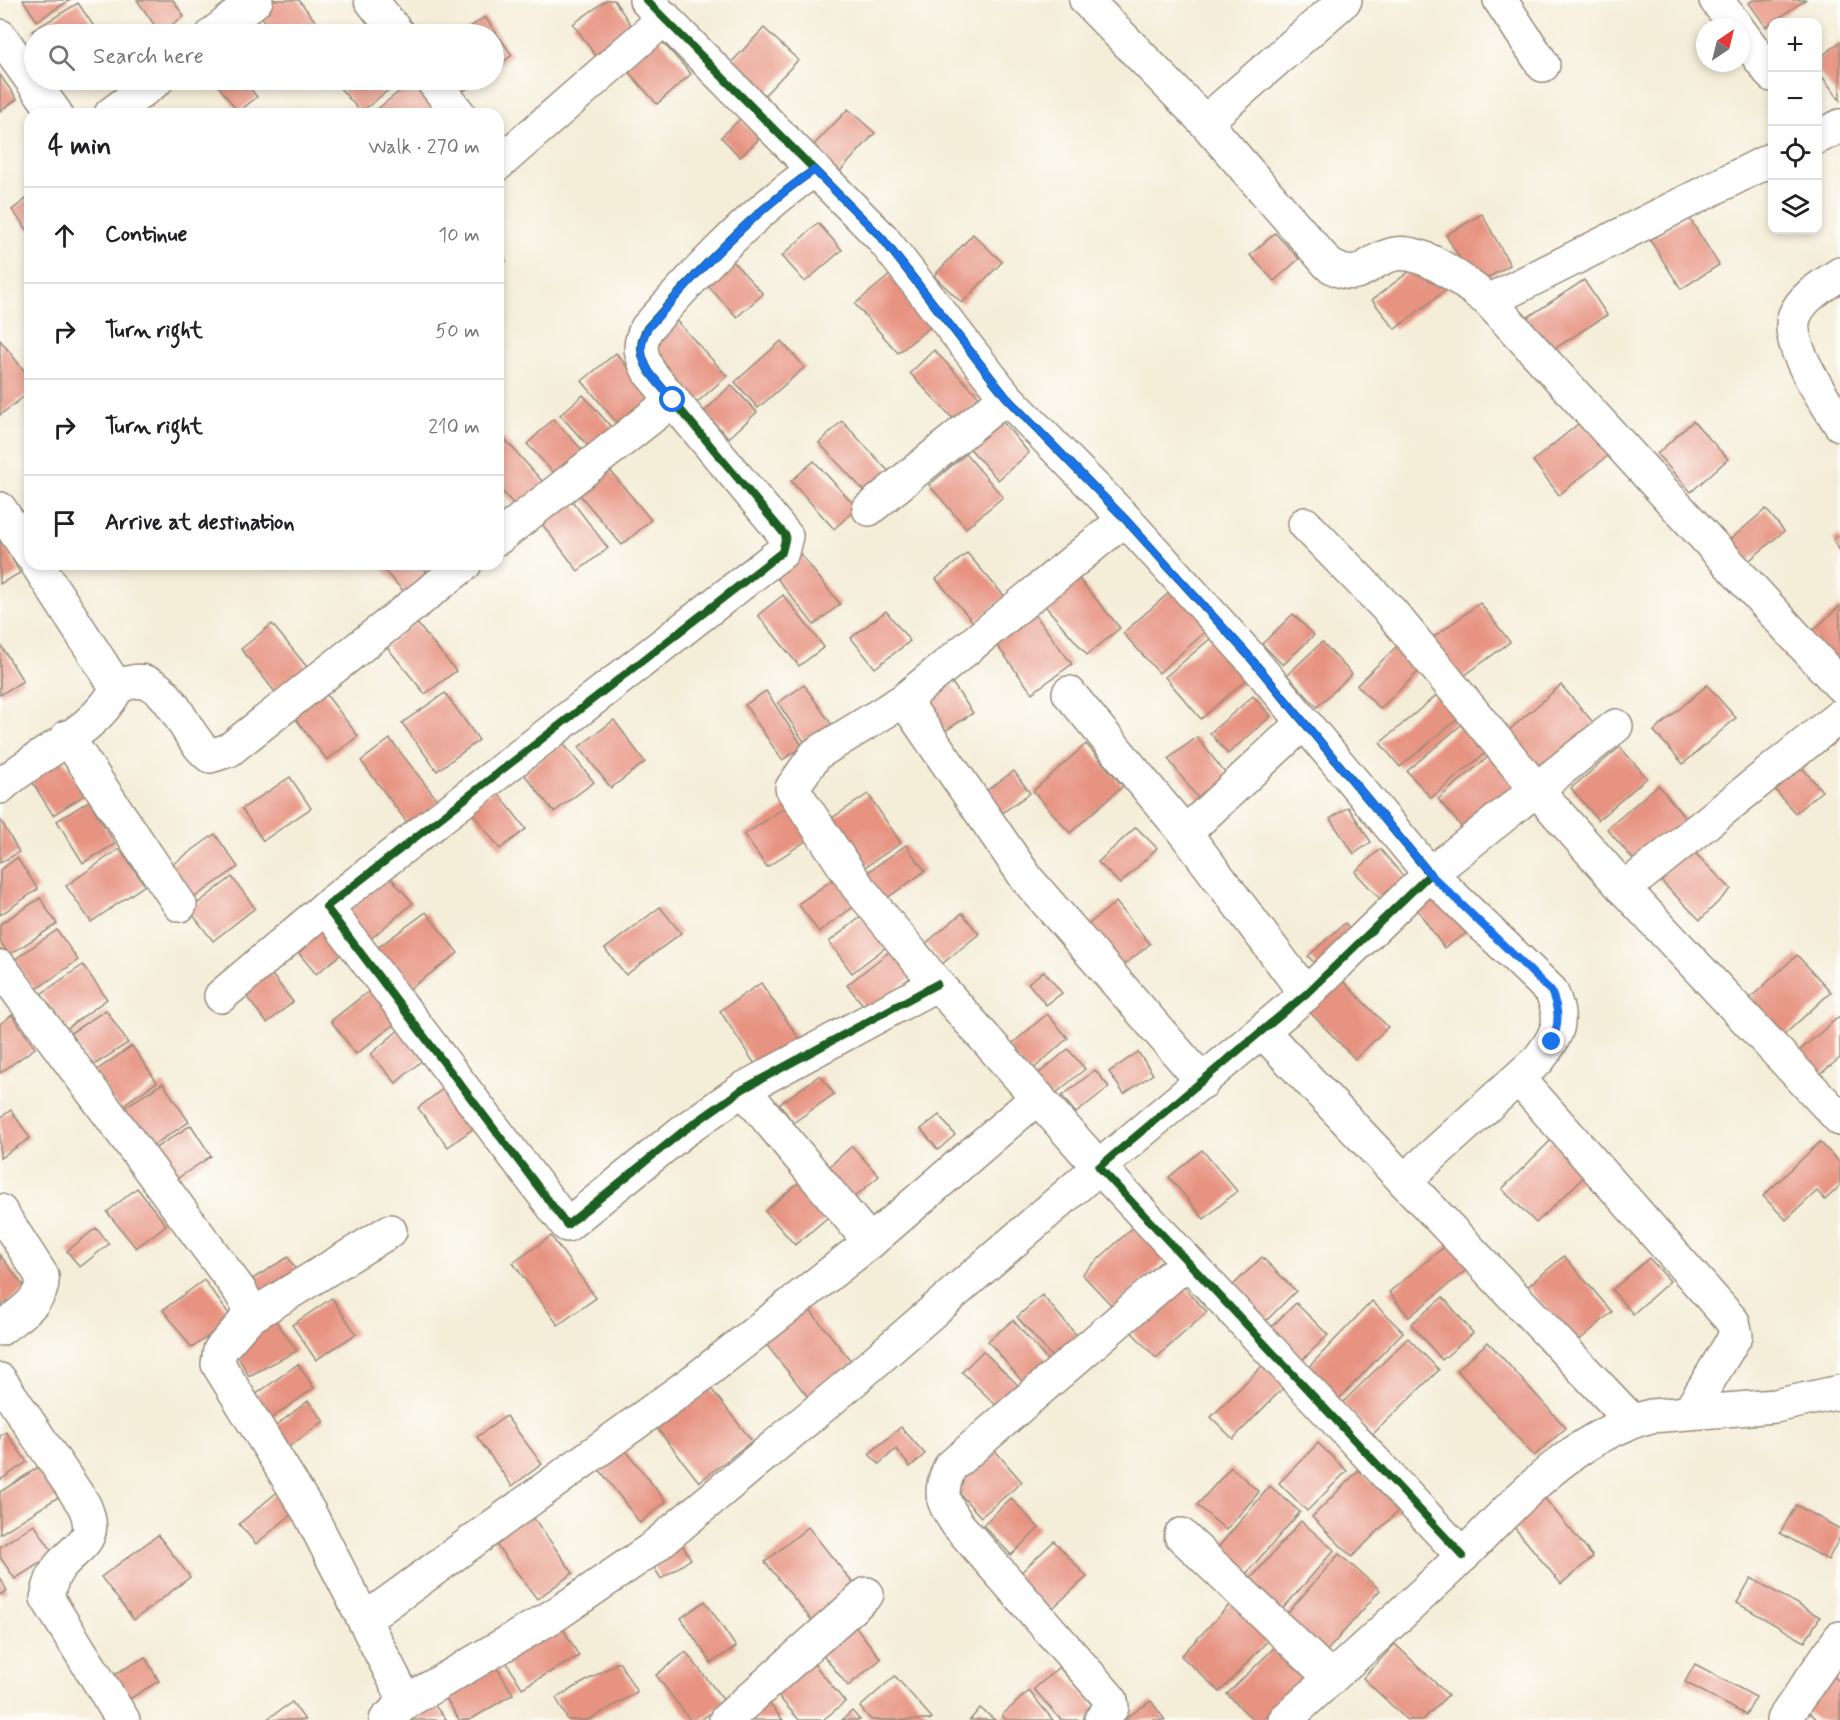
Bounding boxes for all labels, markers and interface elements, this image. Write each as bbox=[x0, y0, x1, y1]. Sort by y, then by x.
north arrow bbox=[1696, 18, 1750, 72]
map controls bbox=[1768, 18, 1822, 234]
button: + bbox=[1768, 18, 1822, 72]
search box bbox=[24, 24, 504, 90]
icon: search bbox=[45, 41, 78, 74]
text: Search here bbox=[93, 43, 204, 71]
button: − bbox=[1768, 72, 1822, 126]
button: locate bbox=[1768, 126, 1822, 180]
text: 4 min bbox=[48, 130, 111, 164]
text: Walk · 270 m bbox=[368, 134, 480, 161]
button: layers bbox=[1768, 180, 1822, 234]
icon: ahead bbox=[48, 219, 81, 252]
text: Continue bbox=[105, 221, 187, 249]
text: 10 m bbox=[438, 222, 480, 249]
icon: right bbox=[48, 315, 81, 348]
text: Turn right bbox=[105, 317, 203, 345]
text: 50 m bbox=[435, 318, 480, 345]
route start bbox=[659, 386, 685, 412]
icon: right bbox=[48, 411, 81, 444]
text: Turn right bbox=[105, 413, 203, 441]
text: 210 m bbox=[428, 414, 480, 441]
icon: arrive bbox=[48, 507, 81, 540]
text: Arrive at destination bbox=[105, 509, 295, 537]
route end bbox=[1538, 1028, 1564, 1054]

